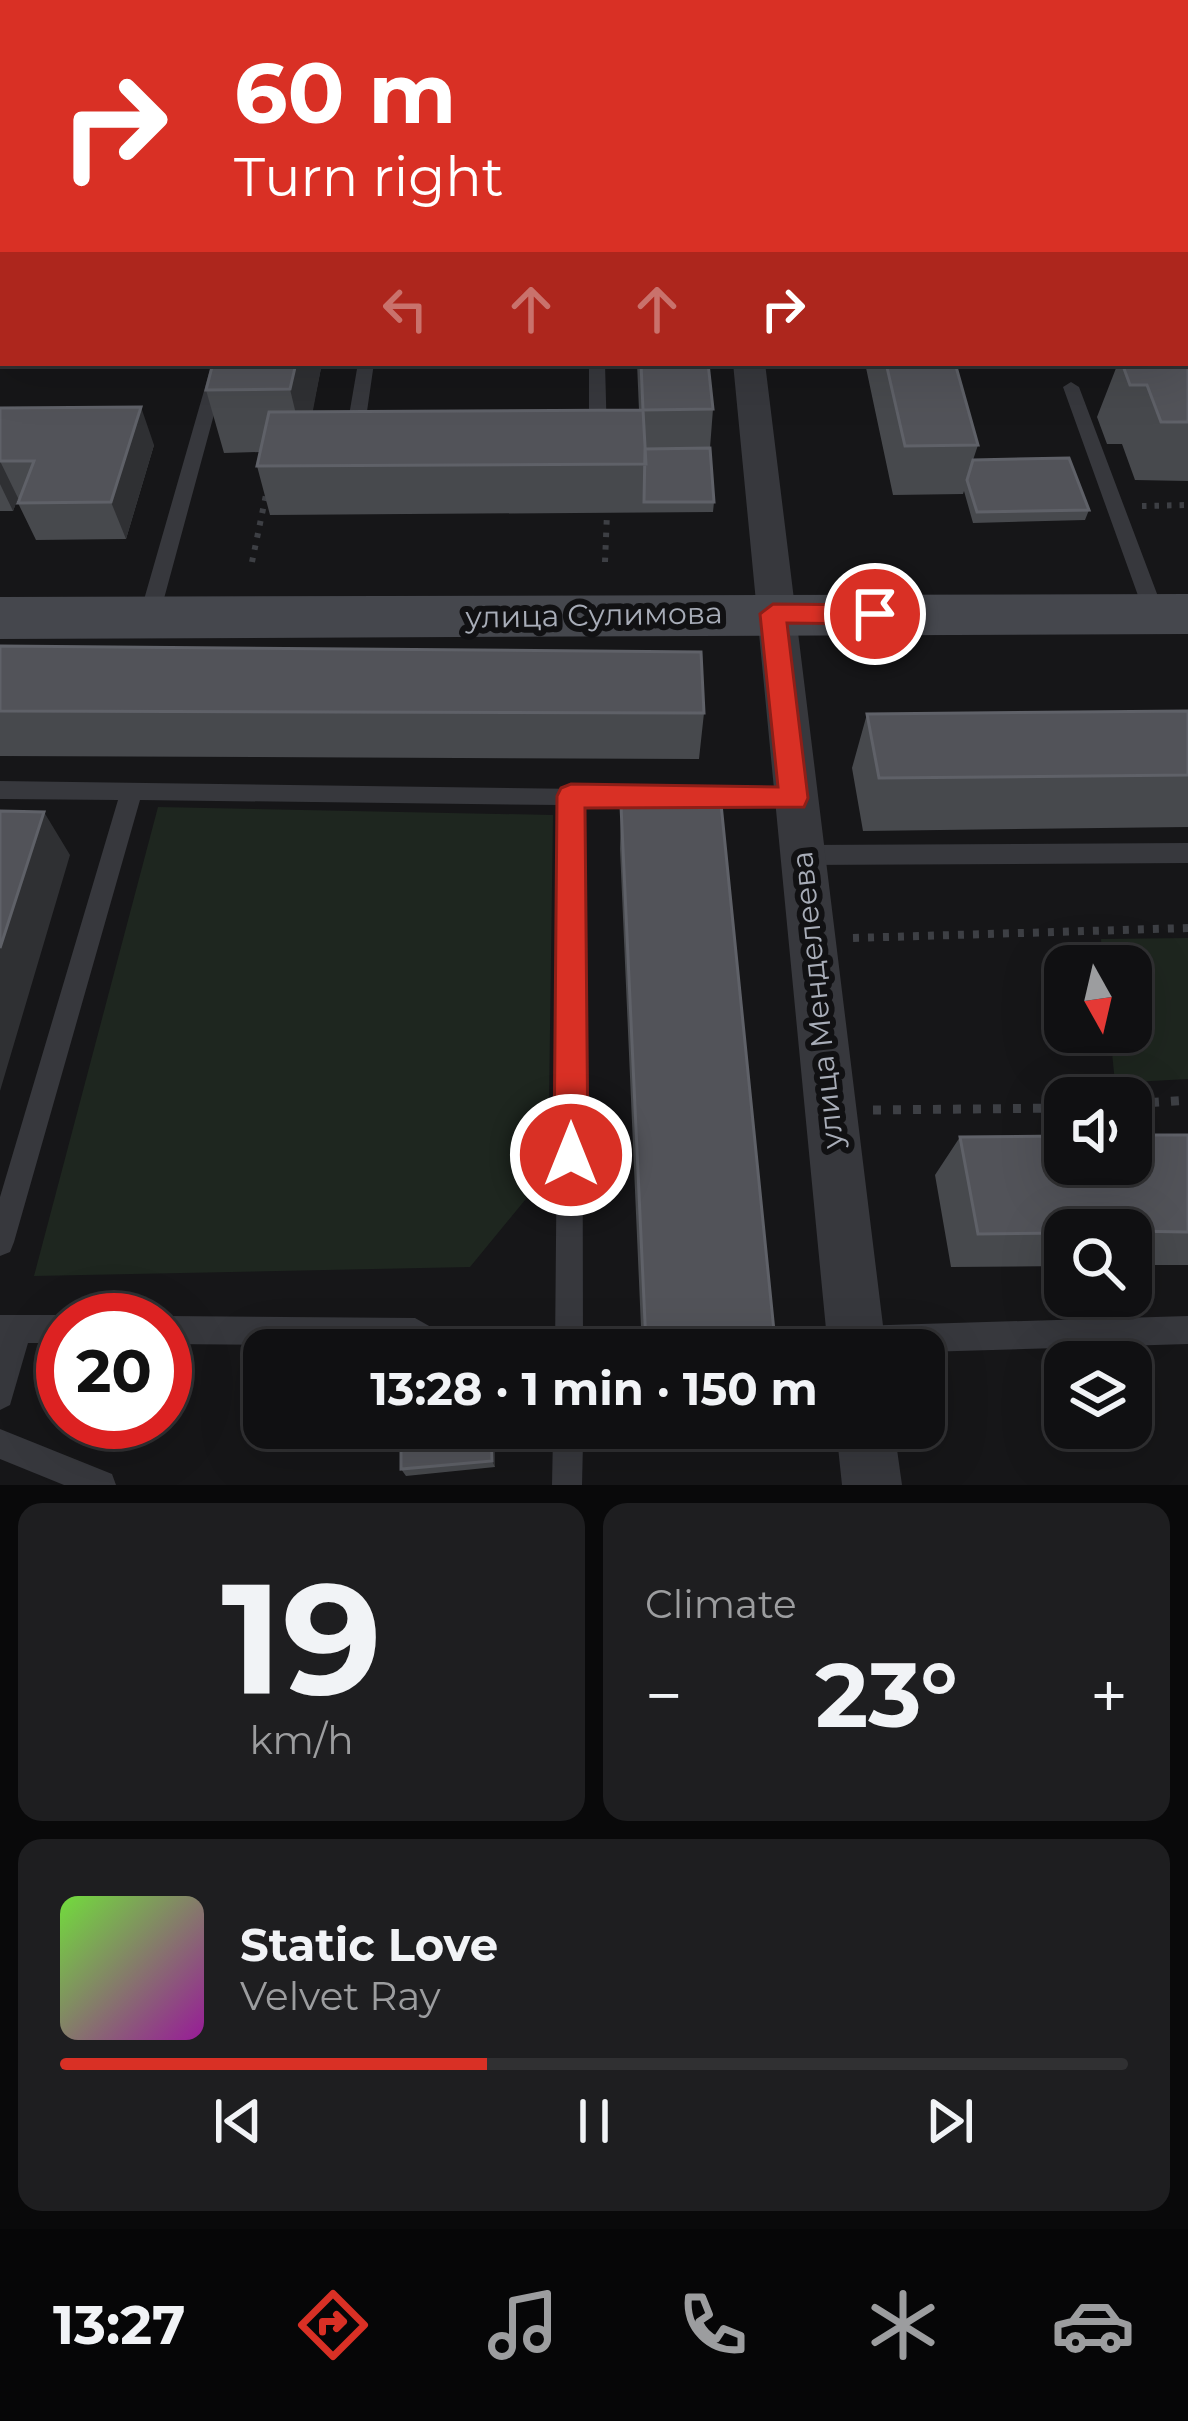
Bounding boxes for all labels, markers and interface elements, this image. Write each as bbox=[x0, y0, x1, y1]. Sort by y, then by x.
text: 60 m bbox=[234, 42, 456, 144]
icon: right bbox=[36, 48, 192, 204]
text: Turn right bbox=[234, 144, 504, 210]
icon: left bbox=[372, 276, 438, 342]
icon: ahead bbox=[498, 276, 564, 342]
icon: ahead bbox=[624, 276, 690, 342]
icon: right bbox=[750, 276, 816, 342]
pin bbox=[824, 563, 926, 665]
icon: arrive bbox=[842, 581, 908, 647]
street label: улица Сулимова bbox=[464, 594, 723, 636]
street label: улица Менделеева bbox=[783, 850, 851, 1151]
north arrow bbox=[1044, 945, 1152, 1053]
map controls bbox=[1044, 945, 1152, 1449]
button: sound bbox=[1044, 1077, 1152, 1185]
position arrow bbox=[508, 1092, 634, 1218]
button: search bbox=[1044, 1209, 1152, 1317]
speed limit sign: 20 bbox=[36, 1293, 192, 1449]
button: layers bbox=[1044, 1341, 1152, 1449]
text: 13:28 · 1 min · 150 m bbox=[370, 1361, 818, 1416]
text: 19 bbox=[221, 1543, 382, 1733]
text: Climate bbox=[645, 1580, 797, 1628]
text: 23° bbox=[815, 1640, 958, 1750]
text: − bbox=[645, 1655, 683, 1736]
text: + bbox=[1090, 1655, 1128, 1736]
text: km/h bbox=[249, 1716, 354, 1764]
text: Static Love bbox=[240, 1917, 498, 1972]
text: Velvet Ray bbox=[240, 1972, 441, 2020]
icon: previous bbox=[205, 2088, 271, 2154]
icon: pause bbox=[561, 2088, 627, 2154]
icon: next bbox=[917, 2088, 983, 2154]
icon: directions bbox=[291, 2283, 375, 2367]
icon: music bbox=[481, 2283, 565, 2367]
icon: phone bbox=[671, 2283, 755, 2367]
icon: climate bbox=[861, 2283, 945, 2367]
icon: car bbox=[1051, 2283, 1135, 2367]
text: 13:27 bbox=[53, 2292, 186, 2358]

